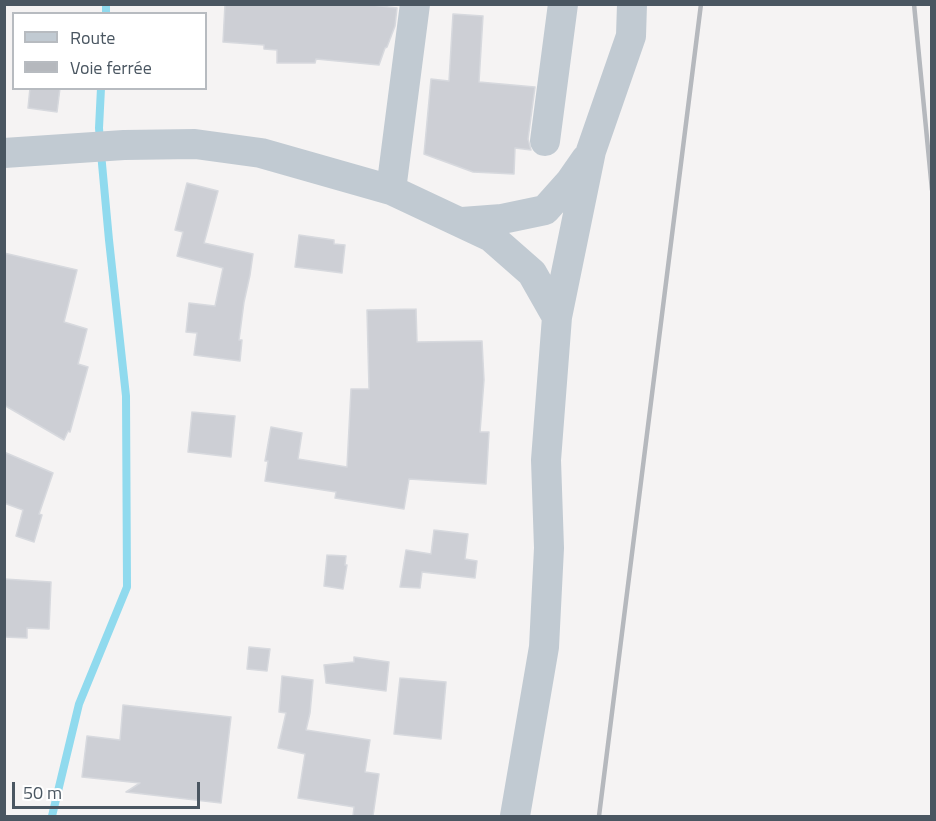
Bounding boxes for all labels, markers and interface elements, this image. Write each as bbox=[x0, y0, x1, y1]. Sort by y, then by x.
legend bbox=[12, 12, 207, 90]
text: Route bbox=[70, 24, 115, 51]
text: Voie ferrée bbox=[70, 54, 152, 81]
scale bar bbox=[15, 770, 202, 808]
text: 50 m bbox=[23, 779, 62, 806]

